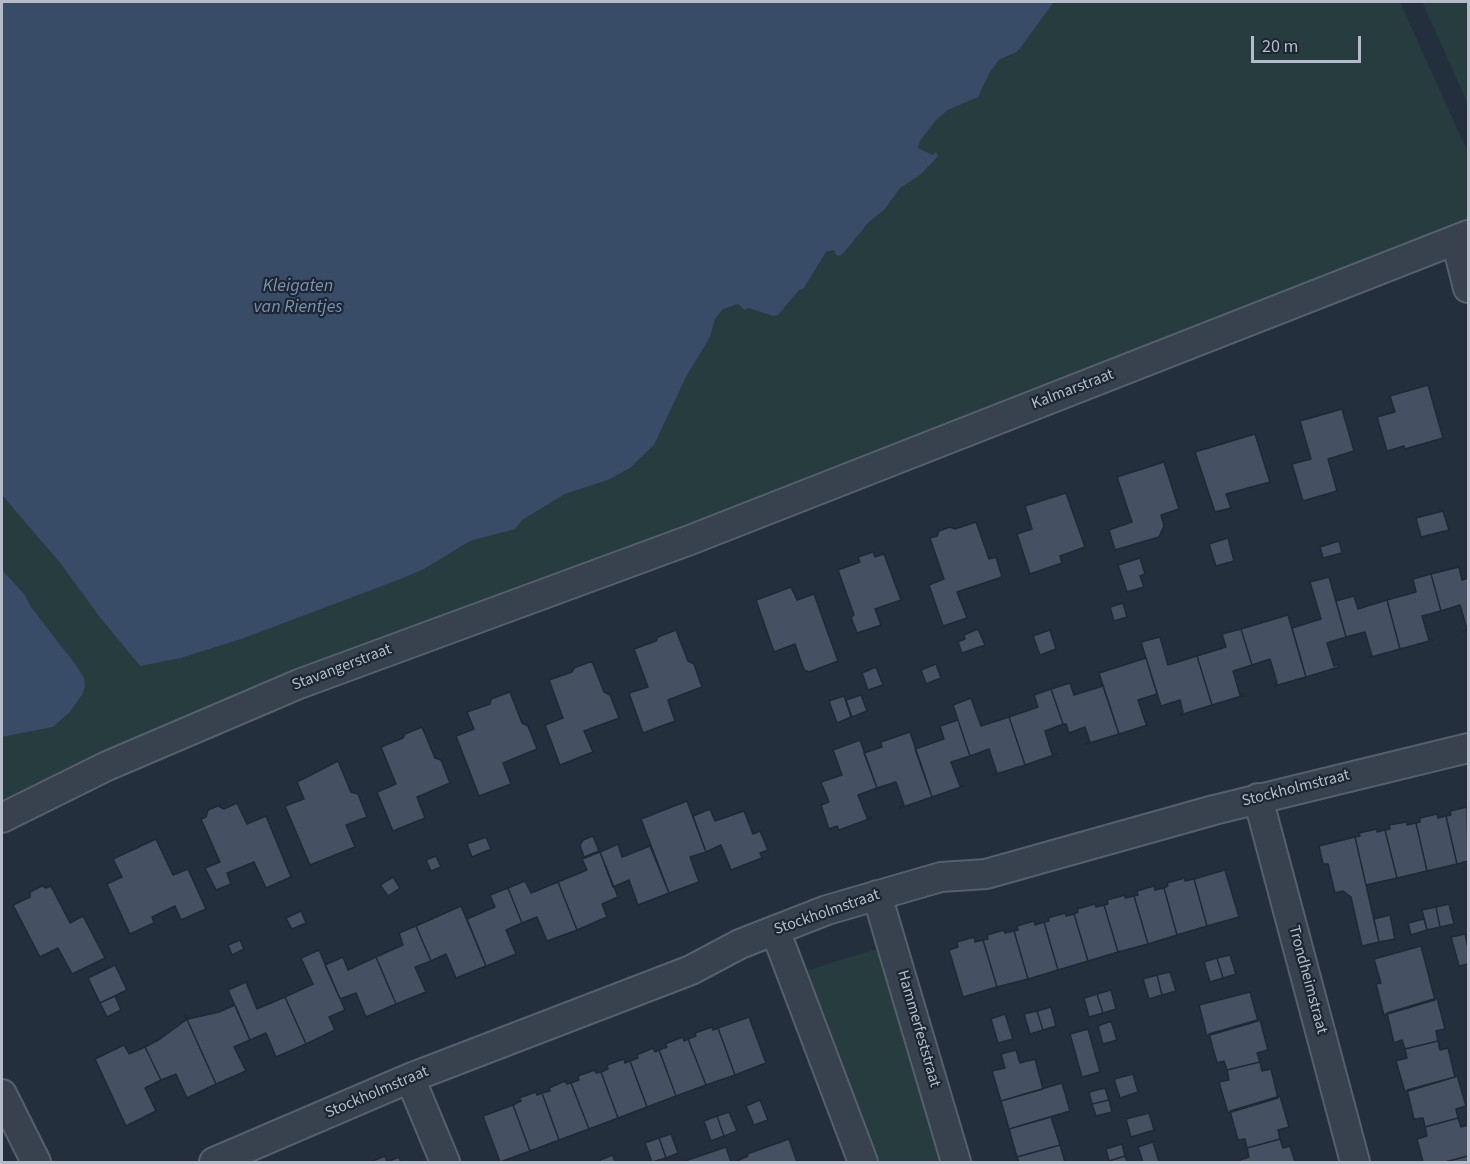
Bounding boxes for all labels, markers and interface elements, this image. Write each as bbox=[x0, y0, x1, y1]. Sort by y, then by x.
scale bar bbox=[1254, 24, 1364, 62]
text: 20 m bbox=[1262, 34, 1298, 59]
water label: Kleigaten van Rientjes bbox=[253, 276, 343, 318]
street label: Kalmarstraat bbox=[1029, 366, 1117, 414]
street label: Stavangerstraat bbox=[290, 640, 394, 696]
street label: Stockholmstraat bbox=[1240, 766, 1352, 812]
street label: Stockholmstraat bbox=[772, 886, 882, 940]
street label: Trondheimstraat bbox=[1283, 924, 1331, 1036]
street label: Hammerfeststraat bbox=[892, 968, 944, 1090]
street label: Stockholmstraat bbox=[323, 1063, 431, 1123]

